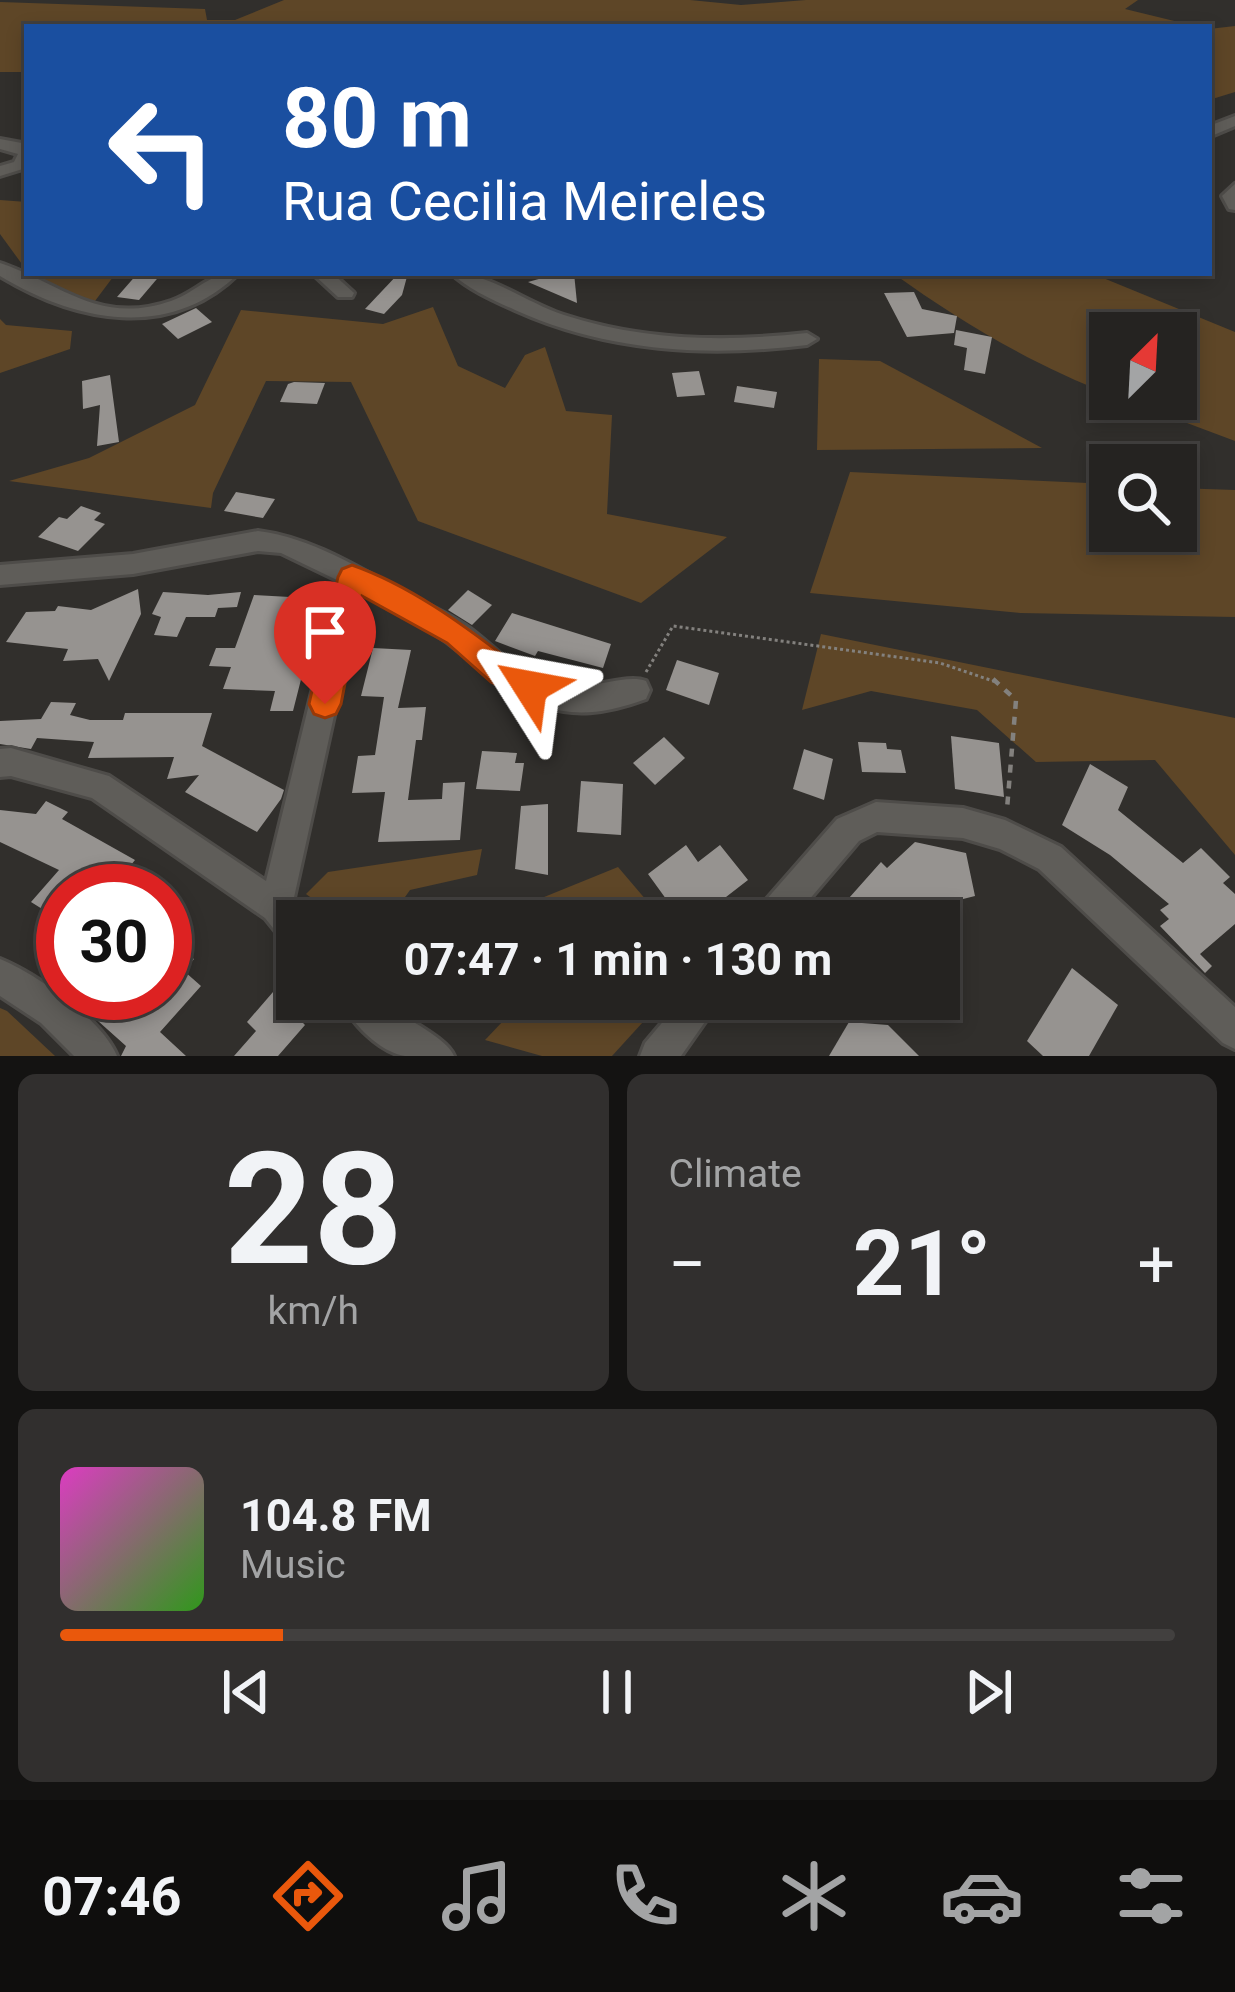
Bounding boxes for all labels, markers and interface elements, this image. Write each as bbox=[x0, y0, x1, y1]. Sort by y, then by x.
text: 80 m bbox=[282, 69, 472, 168]
icon: left bbox=[84, 72, 240, 228]
text: Rua Cecilia Meireles bbox=[282, 170, 767, 233]
north arrow bbox=[1089, 312, 1197, 420]
map controls bbox=[1089, 312, 1197, 552]
button: search bbox=[1089, 444, 1197, 552]
pin bbox=[274, 581, 376, 704]
icon: arrive bbox=[292, 599, 358, 665]
position arrow bbox=[467, 624, 593, 750]
speed limit sign: 30 bbox=[36, 864, 192, 1020]
text: 07:47 · 1 min · 130 m bbox=[404, 933, 832, 986]
text: 28 bbox=[224, 1118, 403, 1301]
text: Climate bbox=[669, 1151, 802, 1197]
text: 21° bbox=[853, 1212, 991, 1317]
text: − bbox=[669, 1226, 706, 1303]
text: + bbox=[1138, 1226, 1175, 1303]
text: km/h bbox=[267, 1288, 359, 1334]
text: 104.8 FM bbox=[240, 1489, 432, 1542]
text: Music bbox=[240, 1542, 346, 1588]
icon: previous bbox=[213, 1659, 279, 1725]
icon: pause bbox=[584, 1659, 650, 1725]
icon: next bbox=[956, 1659, 1022, 1725]
icon: directions bbox=[266, 1854, 350, 1938]
icon: music bbox=[435, 1854, 519, 1938]
icon: phone bbox=[603, 1854, 687, 1938]
icon: climate bbox=[772, 1854, 856, 1938]
icon: car bbox=[940, 1854, 1024, 1938]
icon: filters bbox=[1109, 1854, 1193, 1938]
text: 07:46 bbox=[42, 1865, 181, 1928]

